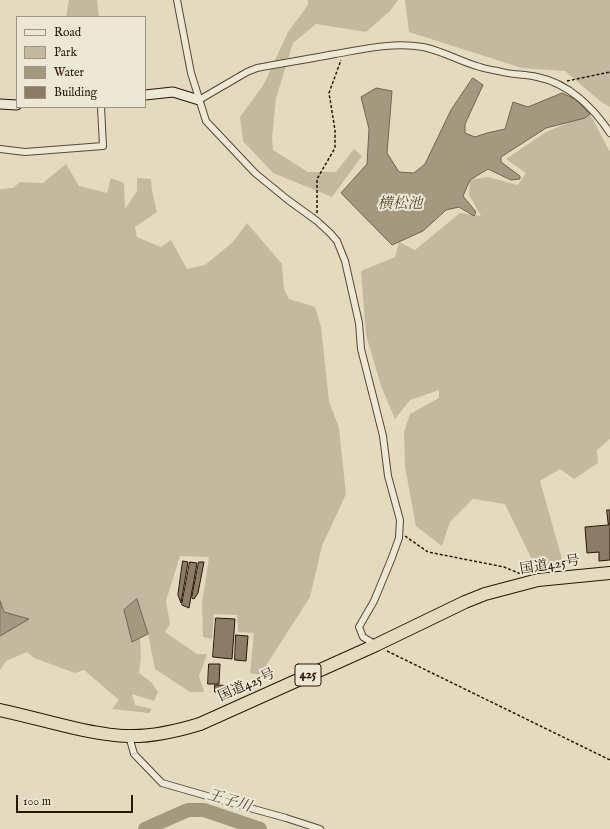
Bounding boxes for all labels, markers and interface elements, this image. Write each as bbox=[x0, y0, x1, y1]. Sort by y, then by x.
legend bbox=[16, 16, 146, 108]
text: Road bbox=[54, 25, 81, 40]
text: Park bbox=[54, 45, 77, 60]
text: Water bbox=[54, 65, 84, 80]
text: Building bbox=[54, 85, 97, 100]
water label: 横松池 bbox=[378, 196, 422, 214]
street label: 国道425号 bbox=[519, 553, 581, 579]
road number: 425 bbox=[295, 664, 321, 686]
street label: 国道425号 bbox=[216, 666, 278, 706]
scale bar bbox=[18, 787, 135, 813]
water label: 王子川 bbox=[205, 787, 253, 817]
text: 100 m bbox=[23, 794, 51, 809]

